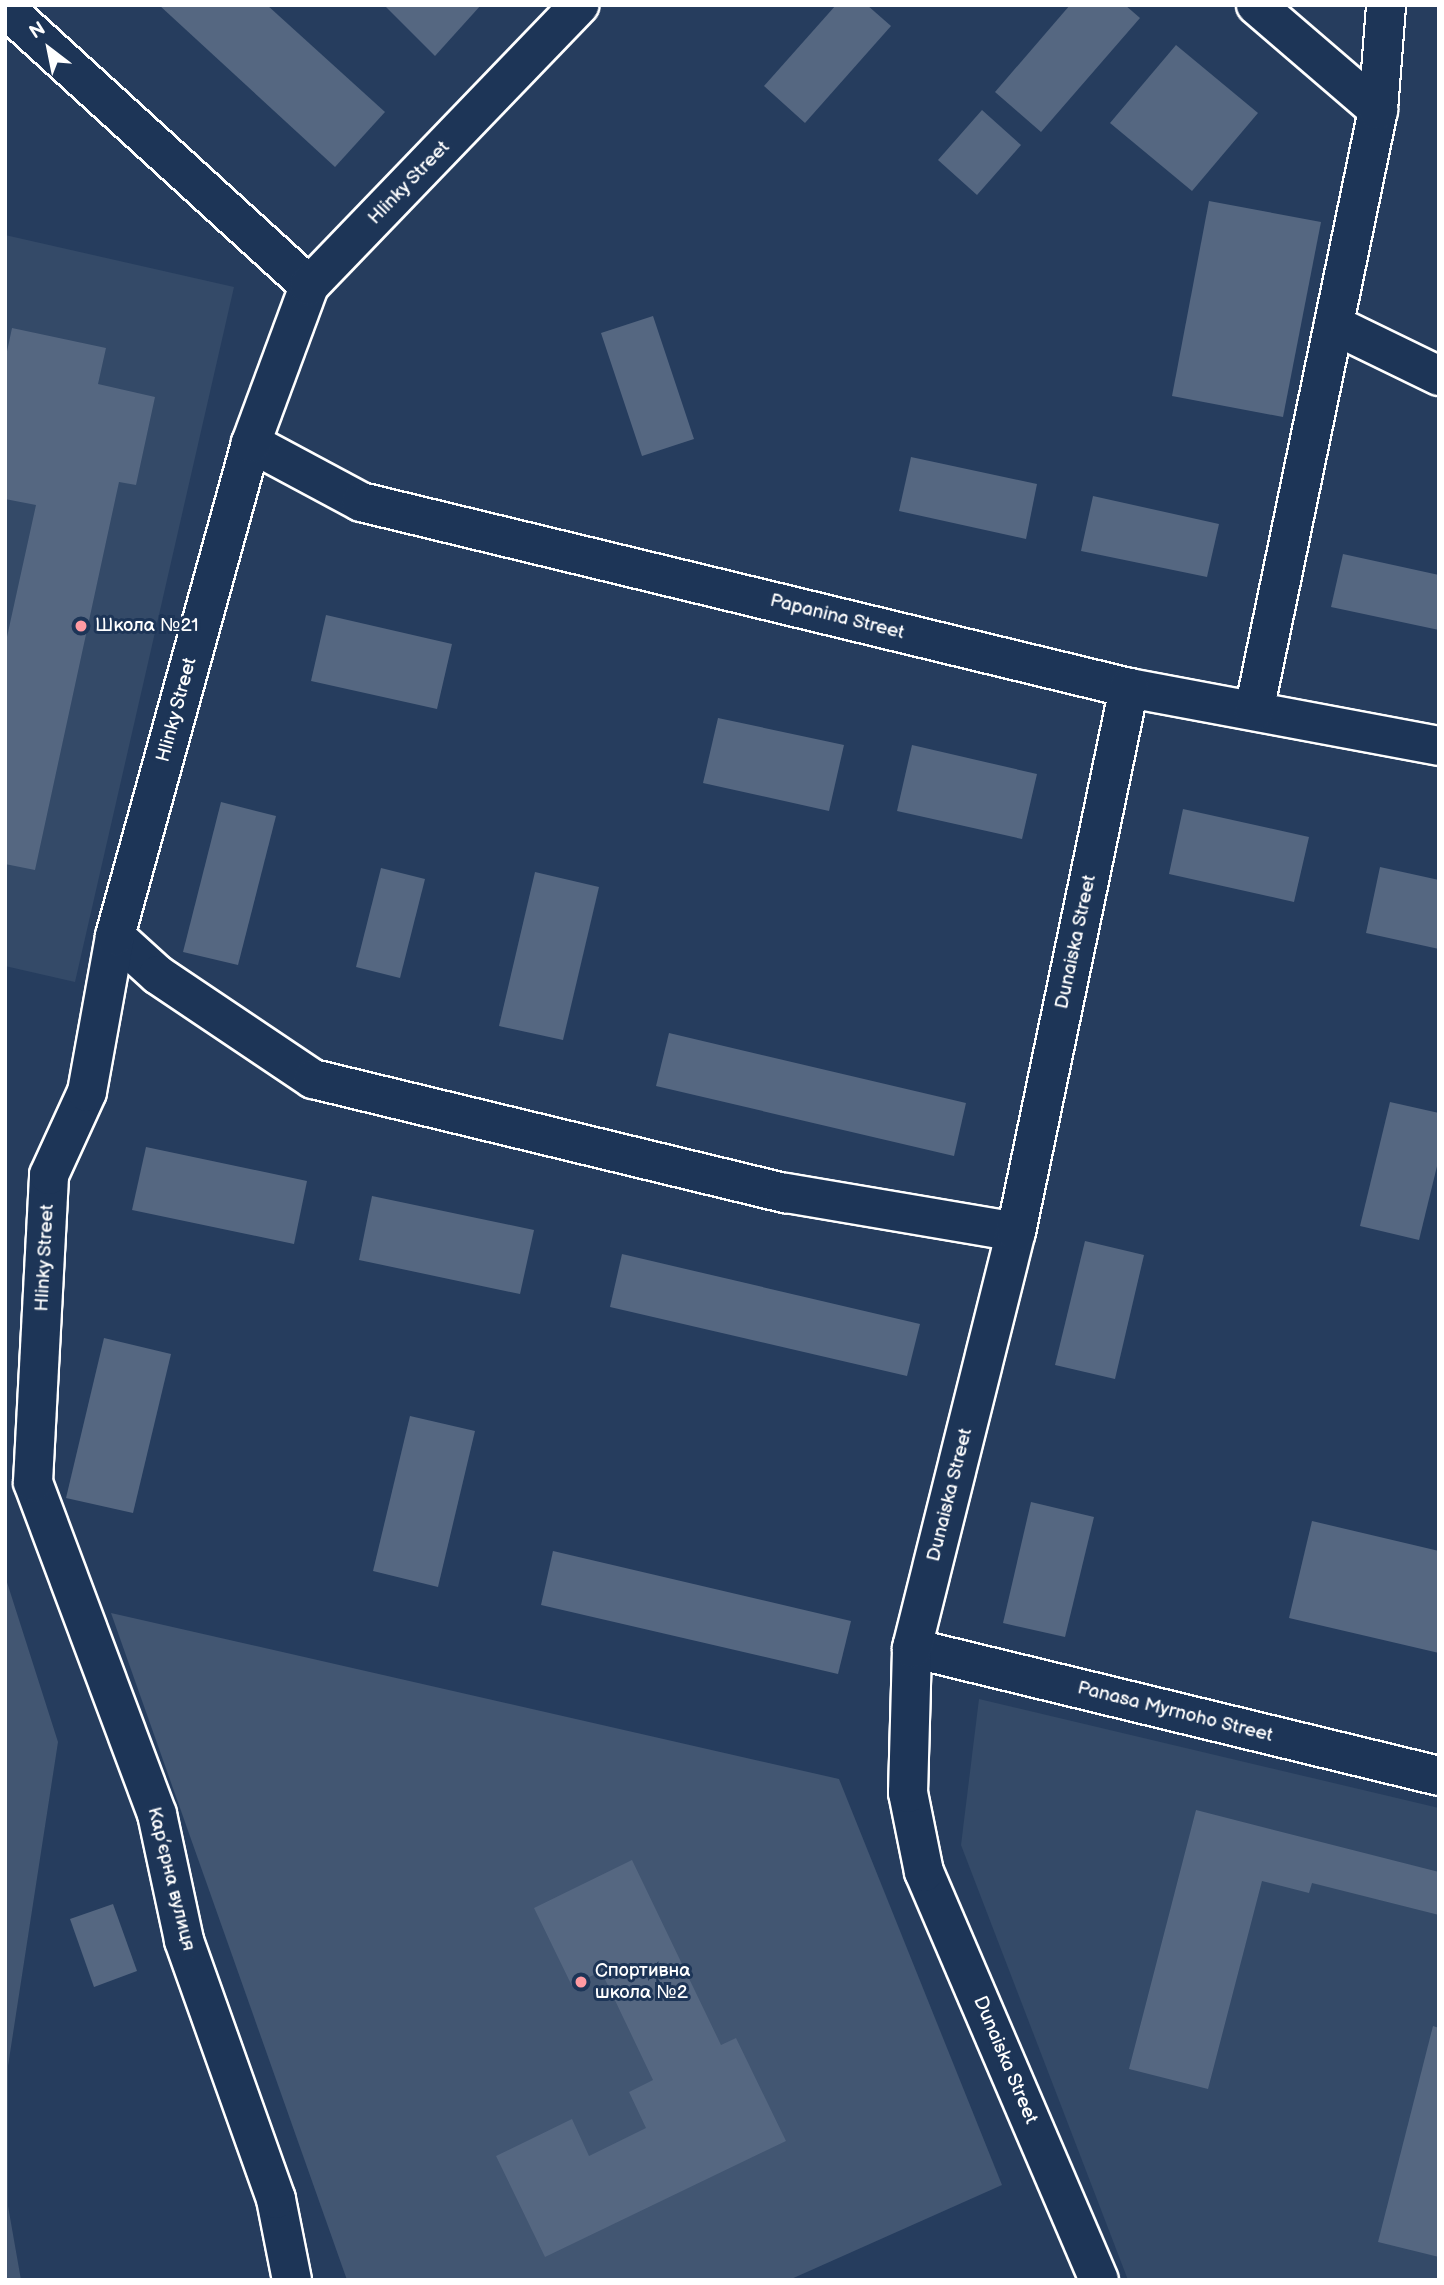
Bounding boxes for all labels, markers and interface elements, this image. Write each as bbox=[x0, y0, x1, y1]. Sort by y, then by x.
north arrow bbox=[14, 14, 84, 84]
text: N bbox=[25, 17, 50, 44]
street label: Hlinky Street bbox=[363, 136, 455, 230]
street label: Papanina Street bbox=[767, 589, 907, 645]
place label: Школа №21 bbox=[95, 615, 199, 637]
marker: Школа №21 bbox=[73, 618, 89, 634]
street label: Hlinky Street bbox=[152, 654, 202, 766]
street label: Dunaiska Street bbox=[1051, 873, 1101, 1011]
street label: Hlinky Street bbox=[31, 1203, 59, 1313]
street label: Dunaiska Street bbox=[922, 1426, 978, 1564]
street label: Panasa Myrnoho Street bbox=[1075, 1677, 1275, 1747]
street label: Кар’єрна вулиця bbox=[142, 1805, 200, 1953]
place label: Спортивна школа №2 bbox=[595, 1960, 690, 2004]
marker: Спортивна школа №2 bbox=[573, 1974, 589, 1990]
street label: Dunaiska Street bbox=[968, 1993, 1042, 2127]

